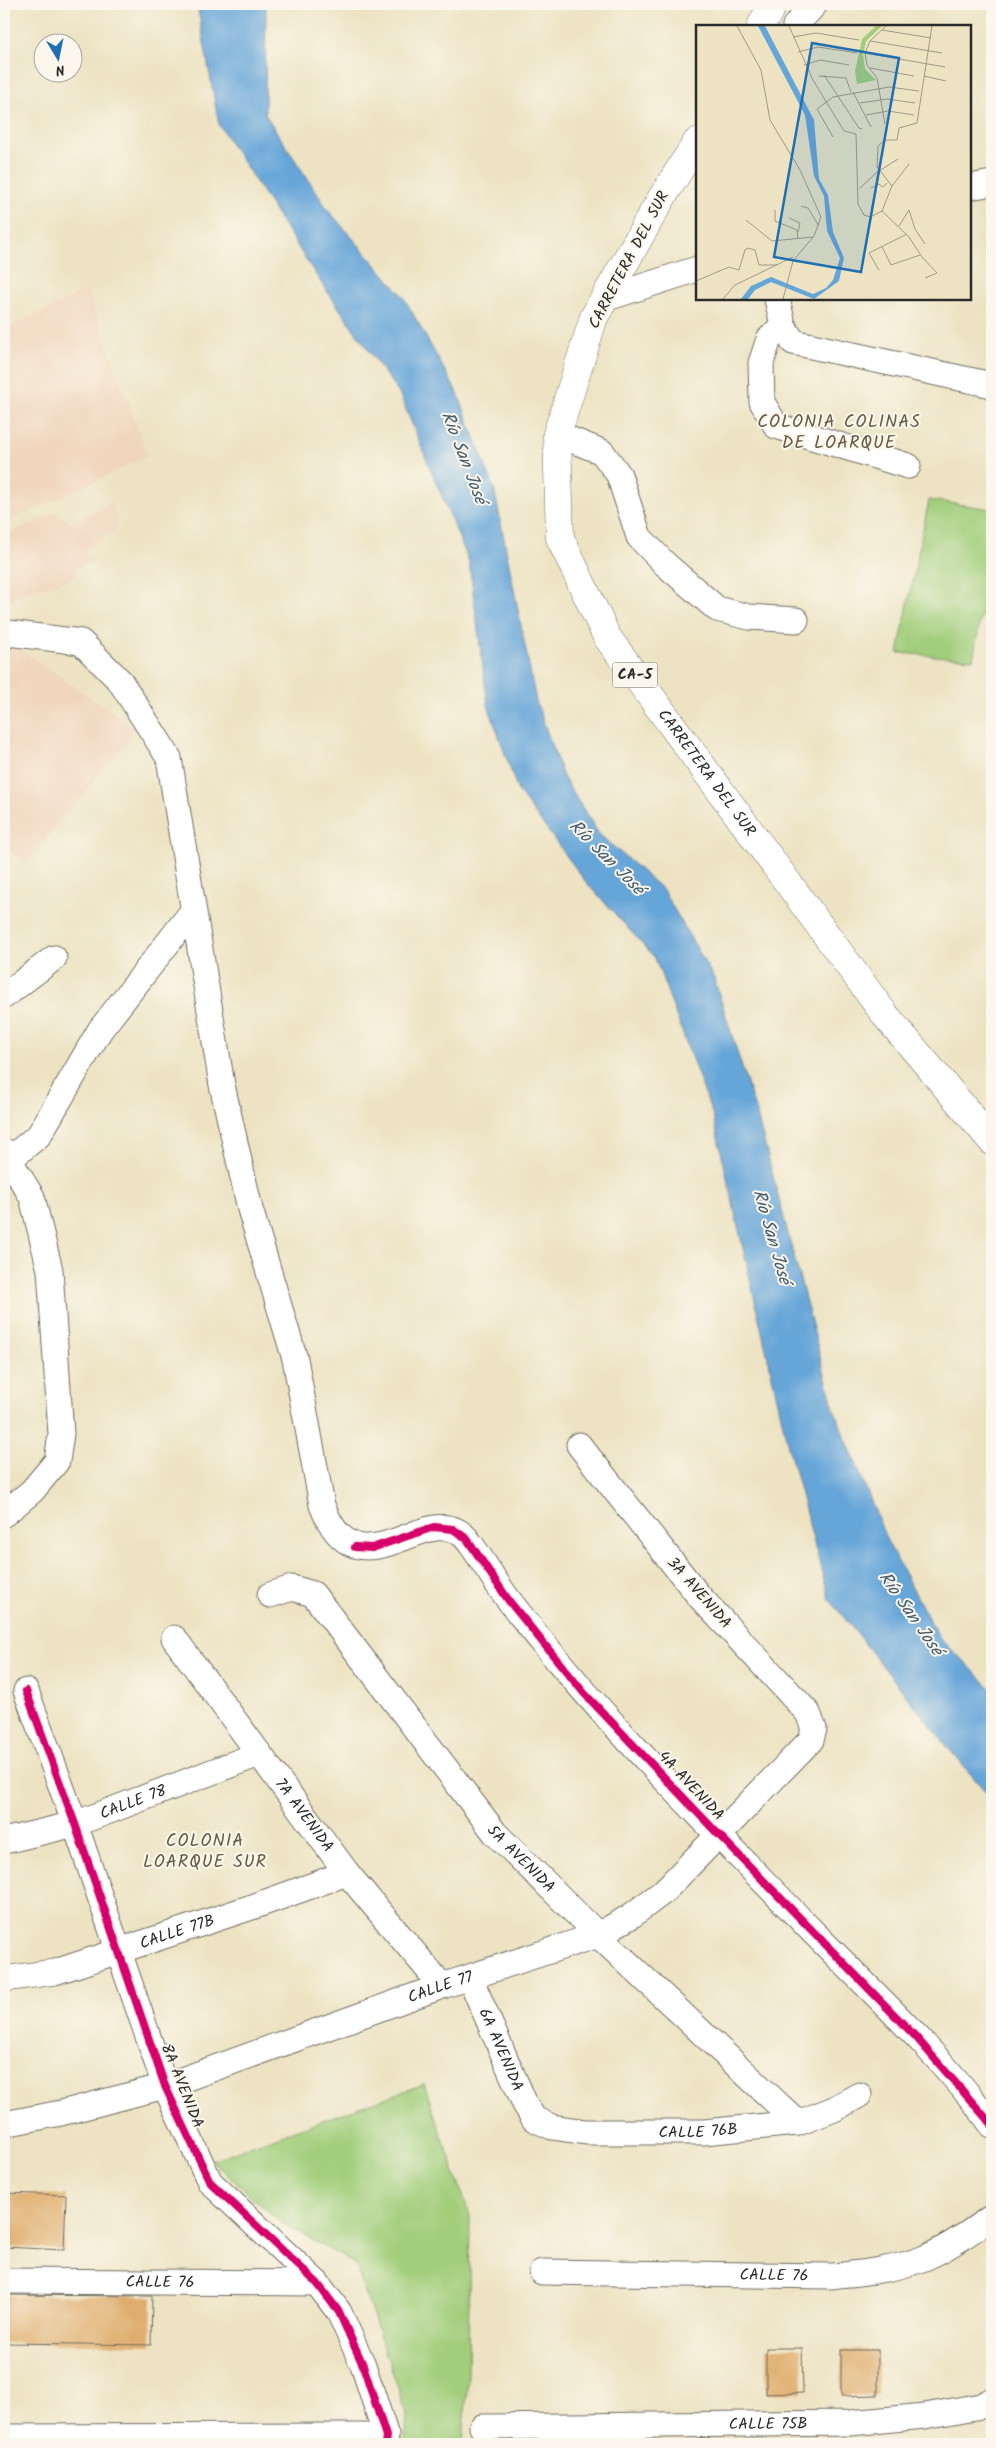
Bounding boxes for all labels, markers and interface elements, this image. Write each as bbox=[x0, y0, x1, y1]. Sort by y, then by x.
inset map bbox=[696, 25, 971, 300]
north arrow bbox=[32, 32, 82, 82]
text: N bbox=[54, 58, 66, 81]
street label: CARRETERA DEL SUR bbox=[582, 187, 676, 333]
water label: Río San José bbox=[432, 407, 495, 512]
district label: COLONIA COLINAS DE LOARQUE bbox=[757, 408, 921, 458]
road number: CA-5 bbox=[612, 662, 658, 688]
street label: CARRETERA DEL SUR bbox=[651, 704, 762, 842]
water label: Río San José bbox=[561, 813, 653, 905]
water label: Río San José bbox=[744, 1186, 799, 1292]
street label: 3A AVENIDA bbox=[660, 1551, 738, 1635]
water label: Río San José bbox=[870, 1566, 952, 1665]
street label: 4A AVENIDA bbox=[652, 1745, 730, 1827]
street label: 7A AVENIDA bbox=[269, 1773, 340, 1858]
street label: CALLE 78 bbox=[96, 1778, 170, 1826]
street label: 5A AVENIDA bbox=[481, 1819, 561, 1899]
district label: COLONIA LOARQUE SUR bbox=[143, 1827, 267, 1877]
street label: CALLE 77B bbox=[136, 1908, 218, 1956]
street label: CALLE 77 bbox=[404, 1964, 477, 2010]
street label: 6A AVENIDA bbox=[472, 2004, 530, 2095]
street label: 8A AVENIDA bbox=[154, 2040, 210, 2132]
street label: CALLE 76B bbox=[658, 2116, 739, 2145]
street label: CALLE 76 bbox=[739, 2262, 809, 2288]
street label: CALLE 76 bbox=[125, 2269, 195, 2295]
street label: CALLE 75B bbox=[728, 2411, 808, 2437]

